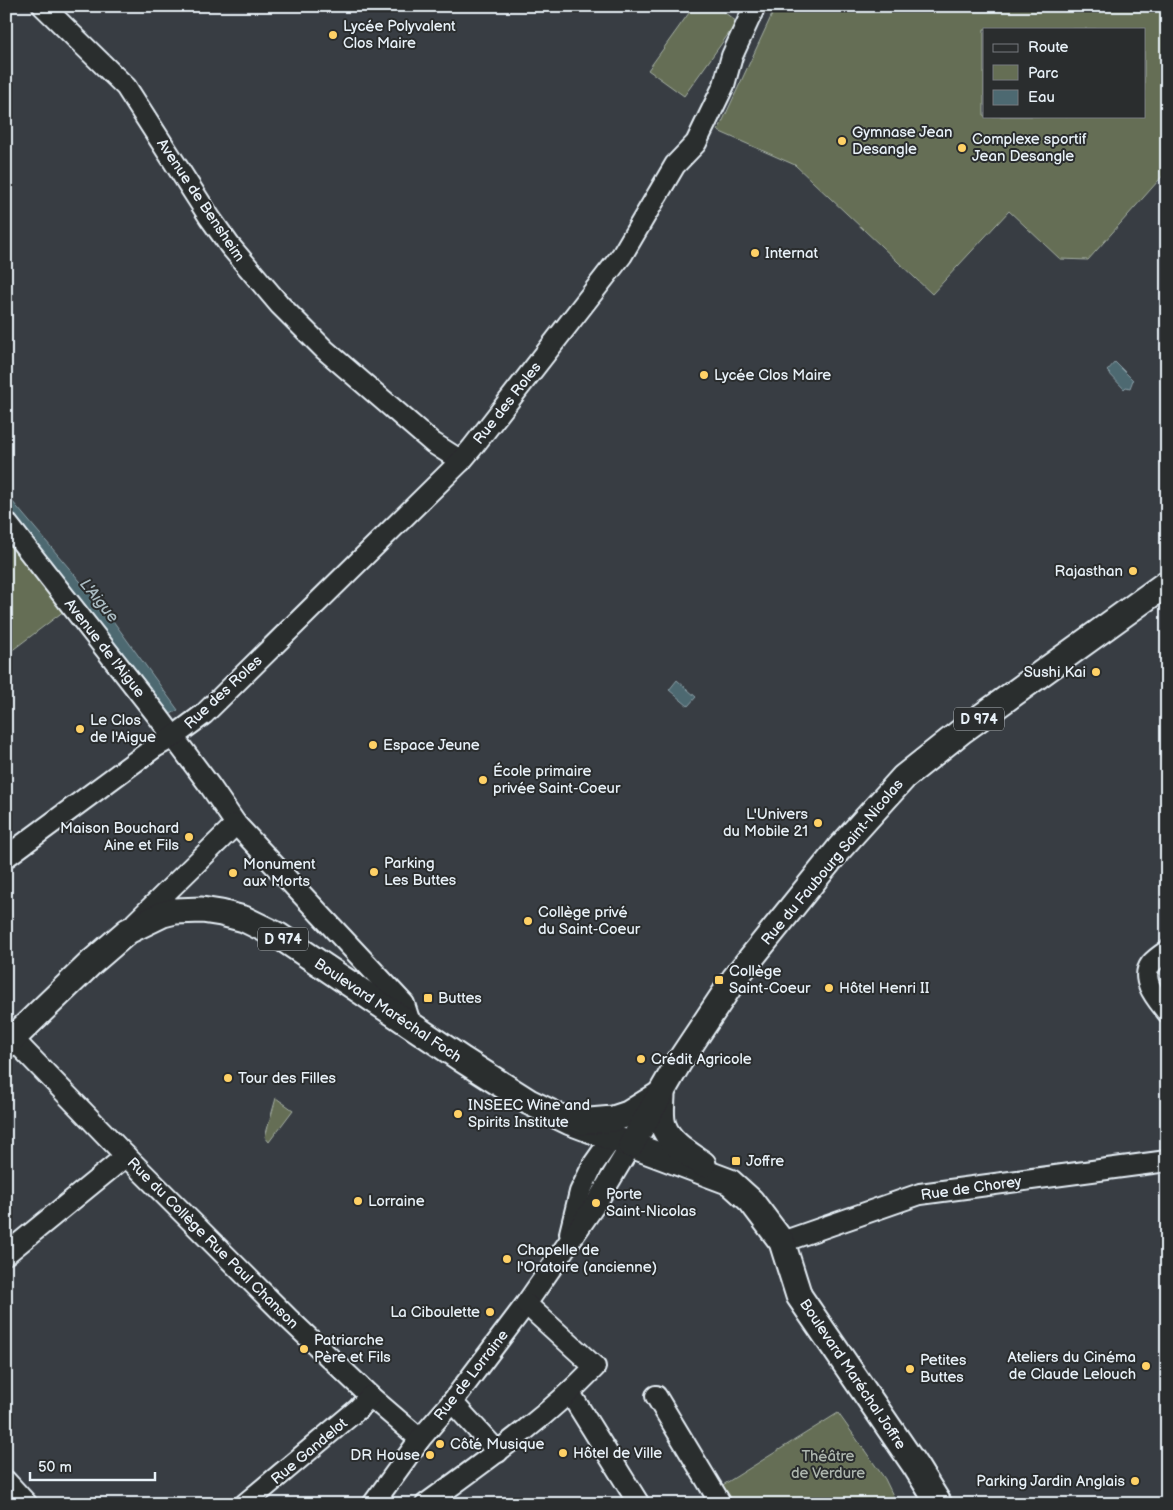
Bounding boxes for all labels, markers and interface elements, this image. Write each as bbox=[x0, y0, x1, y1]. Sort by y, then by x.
place label: Lycée Polyvalent Clos Maire bbox=[343, 17, 456, 53]
legend bbox=[983, 28, 1146, 118]
marker: Lycée Polyvalent Clos Maire bbox=[327, 29, 339, 41]
text: Route bbox=[1028, 38, 1069, 57]
text: Parc bbox=[1028, 64, 1058, 83]
text: Eau bbox=[1028, 88, 1055, 107]
place label: Gymnase Jean Desangle bbox=[852, 123, 952, 159]
place label: Complexe sportif Jean Desangle bbox=[972, 130, 1087, 166]
street label: Avenue de Bensheim bbox=[152, 135, 249, 265]
marker: Gymnase Jean Desangle bbox=[836, 135, 848, 147]
marker: Complexe sportif Jean Desangle bbox=[956, 142, 968, 154]
place label: Internat bbox=[765, 244, 819, 263]
marker: Internat bbox=[749, 247, 761, 259]
street label: Rue des Roles bbox=[469, 358, 546, 448]
place label: Lycée Clos Maire bbox=[714, 366, 831, 385]
marker: Lycée Clos Maire bbox=[698, 369, 710, 381]
place label: Rajasthan bbox=[1055, 562, 1123, 581]
marker: Rajasthan bbox=[1127, 565, 1139, 577]
water label: L'Aigue bbox=[75, 575, 122, 627]
street label: Avenue de l'Aigue bbox=[60, 595, 149, 702]
street label: Rue des Roles bbox=[180, 651, 267, 733]
place label: Sushi Kai bbox=[1024, 663, 1086, 682]
marker: Sushi Kai bbox=[1090, 666, 1102, 678]
road number: D 974 bbox=[954, 708, 1004, 731]
place label: Le Clos de l'Aigue bbox=[90, 711, 156, 747]
marker: Le Clos de l'Aigue bbox=[74, 723, 86, 735]
place label: Espace Jeune bbox=[383, 736, 480, 755]
marker: Espace Jeune bbox=[367, 739, 379, 751]
place label: École primaire privée Saint-Coeur bbox=[493, 762, 621, 798]
marker: École primaire privée Saint-Coeur bbox=[477, 774, 489, 786]
street label: Rue du Faubourg Saint-Nicolas bbox=[757, 775, 908, 949]
place label: L'Univers du Mobile 21 bbox=[723, 805, 809, 841]
marker: L'Univers du Mobile 21 bbox=[812, 817, 824, 829]
place label: Maison Bouchard Aine et Fils bbox=[60, 819, 180, 855]
marker: Maison Bouchard Aine et Fils bbox=[183, 831, 195, 843]
place label: Parking Les Buttes bbox=[384, 854, 457, 890]
place label: Monument aux Morts bbox=[243, 855, 316, 891]
marker: Parking Les Buttes bbox=[368, 866, 380, 878]
marker: Monument aux Morts bbox=[227, 867, 239, 879]
place label: Collège privé du Saint-Coeur bbox=[538, 903, 641, 939]
marker: Collège privé du Saint-Coeur bbox=[522, 915, 534, 927]
road number: D 974 bbox=[258, 928, 308, 951]
street label: Boulevard Maréchal Foch bbox=[311, 954, 465, 1067]
place label: Collège Saint-Coeur bbox=[729, 962, 811, 998]
marker: Collège Saint-Coeur bbox=[713, 974, 725, 986]
place label: Hôtel Henri II bbox=[839, 979, 930, 998]
marker: Hôtel Henri II bbox=[823, 982, 835, 994]
place label: Buttes bbox=[438, 989, 482, 1008]
marker: Buttes bbox=[422, 992, 434, 1004]
place label: Crédit Agricole bbox=[651, 1050, 752, 1069]
marker: Crédit Agricole bbox=[635, 1053, 647, 1065]
place label: Tour des Filles bbox=[238, 1069, 337, 1088]
marker: Tour des Filles bbox=[222, 1072, 234, 1084]
place label: INSEEC Wine and Spirits Institute bbox=[468, 1096, 590, 1132]
marker: INSEEC Wine and Spirits Institute bbox=[452, 1108, 464, 1120]
place label: Joffre bbox=[746, 1152, 784, 1171]
street label: Rue du Collège Rue Paul Chanson bbox=[123, 1154, 302, 1333]
marker: Joffre bbox=[730, 1155, 742, 1167]
street label: Rue de Chorey bbox=[919, 1172, 1023, 1205]
place label: Porte Saint-Nicolas bbox=[606, 1185, 697, 1221]
place label: Lorraine bbox=[368, 1192, 425, 1211]
marker: Lorraine bbox=[352, 1195, 364, 1207]
marker: Porte Saint-Nicolas bbox=[590, 1197, 602, 1209]
place label: Chapelle de l'Oratoire (ancienne) bbox=[517, 1241, 657, 1277]
marker: Chapelle de l'Oratoire (ancienne) bbox=[501, 1253, 513, 1265]
street label: Boulevard Maréchal Joffre bbox=[795, 1295, 910, 1453]
place label: La Ciboulette bbox=[390, 1303, 480, 1322]
marker: La Ciboulette bbox=[484, 1306, 496, 1318]
street label: Rue de Lorraine bbox=[430, 1326, 513, 1425]
place label: Patriarche Père et Fils bbox=[314, 1331, 391, 1367]
marker: Patriarche Père et Fils bbox=[298, 1343, 310, 1355]
place label: Ateliers du Cinéma de Claude Lelouch bbox=[1008, 1348, 1136, 1384]
place label: Petites Buttes bbox=[920, 1351, 967, 1387]
marker: Ateliers du Cinéma de Claude Lelouch bbox=[1140, 1360, 1152, 1372]
marker: Petites Buttes bbox=[904, 1363, 916, 1375]
street label: Rue Gandelot bbox=[267, 1414, 352, 1489]
place label: Côté Musique bbox=[450, 1435, 545, 1454]
marker: Côté Musique bbox=[434, 1438, 446, 1450]
place label: Hôtel de Ville bbox=[573, 1444, 662, 1463]
place label: DR House bbox=[350, 1446, 420, 1465]
marker: Hôtel de Ville bbox=[557, 1447, 569, 1459]
park label: Théâtre de Verdure bbox=[791, 1447, 865, 1483]
marker: DR House bbox=[424, 1449, 436, 1461]
scale bar bbox=[30, 1450, 155, 1482]
text: 50 m bbox=[38, 1458, 72, 1477]
place label: Parking Jardin Anglais bbox=[976, 1472, 1126, 1491]
marker: Parking Jardin Anglais bbox=[1129, 1475, 1141, 1487]

